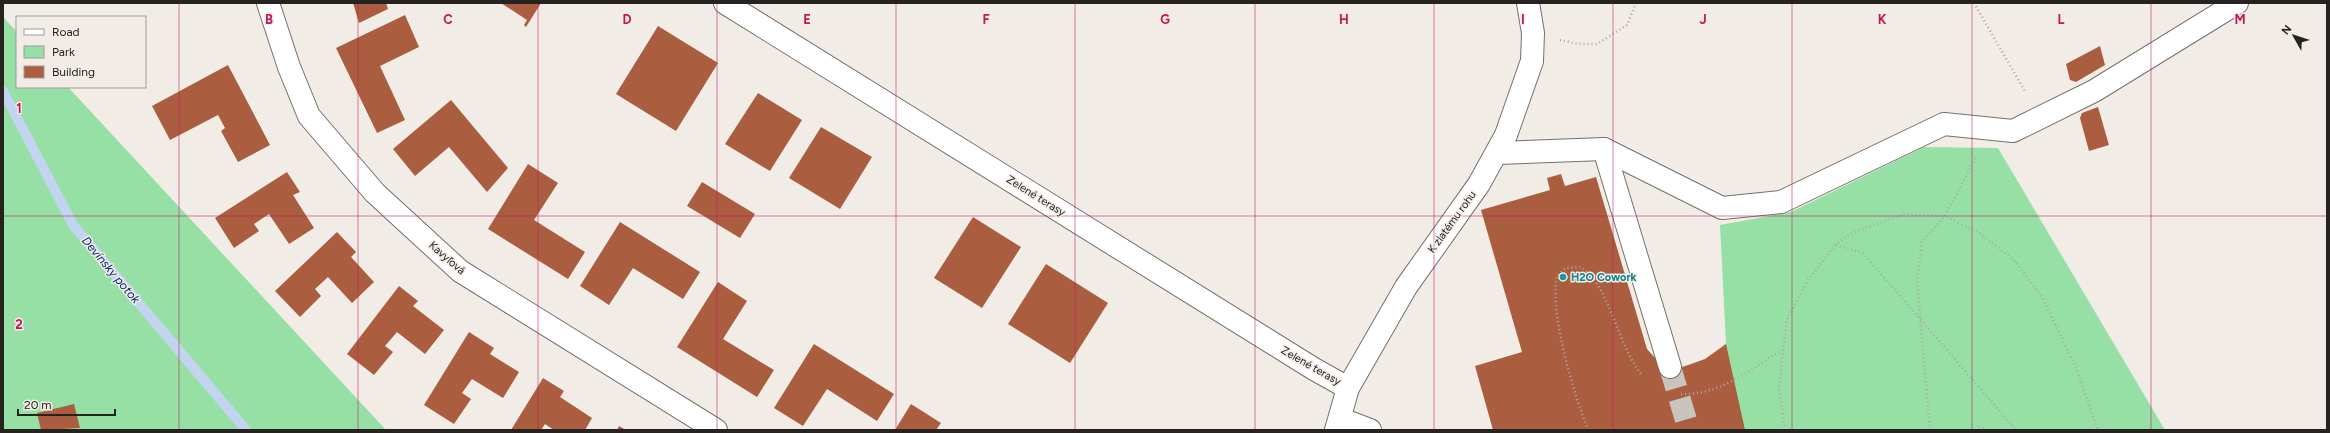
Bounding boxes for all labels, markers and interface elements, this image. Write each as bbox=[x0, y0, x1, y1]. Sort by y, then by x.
text: B bbox=[265, 12, 273, 27]
text: C bbox=[443, 12, 453, 27]
text: D bbox=[622, 12, 632, 27]
text: E bbox=[803, 12, 811, 27]
text: F bbox=[982, 12, 990, 27]
text: G bbox=[1160, 12, 1170, 27]
text: H bbox=[1339, 12, 1349, 27]
text: I bbox=[1521, 12, 1525, 27]
text: J bbox=[1699, 12, 1707, 27]
text: K bbox=[1878, 12, 1887, 27]
text: L bbox=[2058, 12, 2065, 27]
text: M bbox=[2234, 12, 2246, 27]
legend bbox=[16, 16, 146, 88]
north arrow bbox=[2274, 16, 2314, 56]
text: N bbox=[2279, 23, 2294, 37]
text: Road bbox=[52, 25, 80, 39]
text: Park bbox=[52, 45, 75, 59]
text: Building bbox=[52, 65, 95, 79]
text: 1 bbox=[16, 101, 22, 116]
street label: Zelené terasy bbox=[1004, 173, 1068, 219]
street label: K zlatému rohu bbox=[1425, 188, 1479, 256]
water label: Devínsky potok bbox=[79, 234, 144, 307]
street label: Kavyľová bbox=[426, 239, 468, 277]
place label: H2O Cowork bbox=[1571, 271, 1637, 284]
marker: H2O Cowork bbox=[1558, 272, 1568, 282]
text: 2 bbox=[15, 317, 23, 332]
street label: Zelené terasy bbox=[1279, 344, 1343, 388]
scale bar bbox=[18, 391, 115, 417]
text: 20 m bbox=[24, 398, 52, 412]

